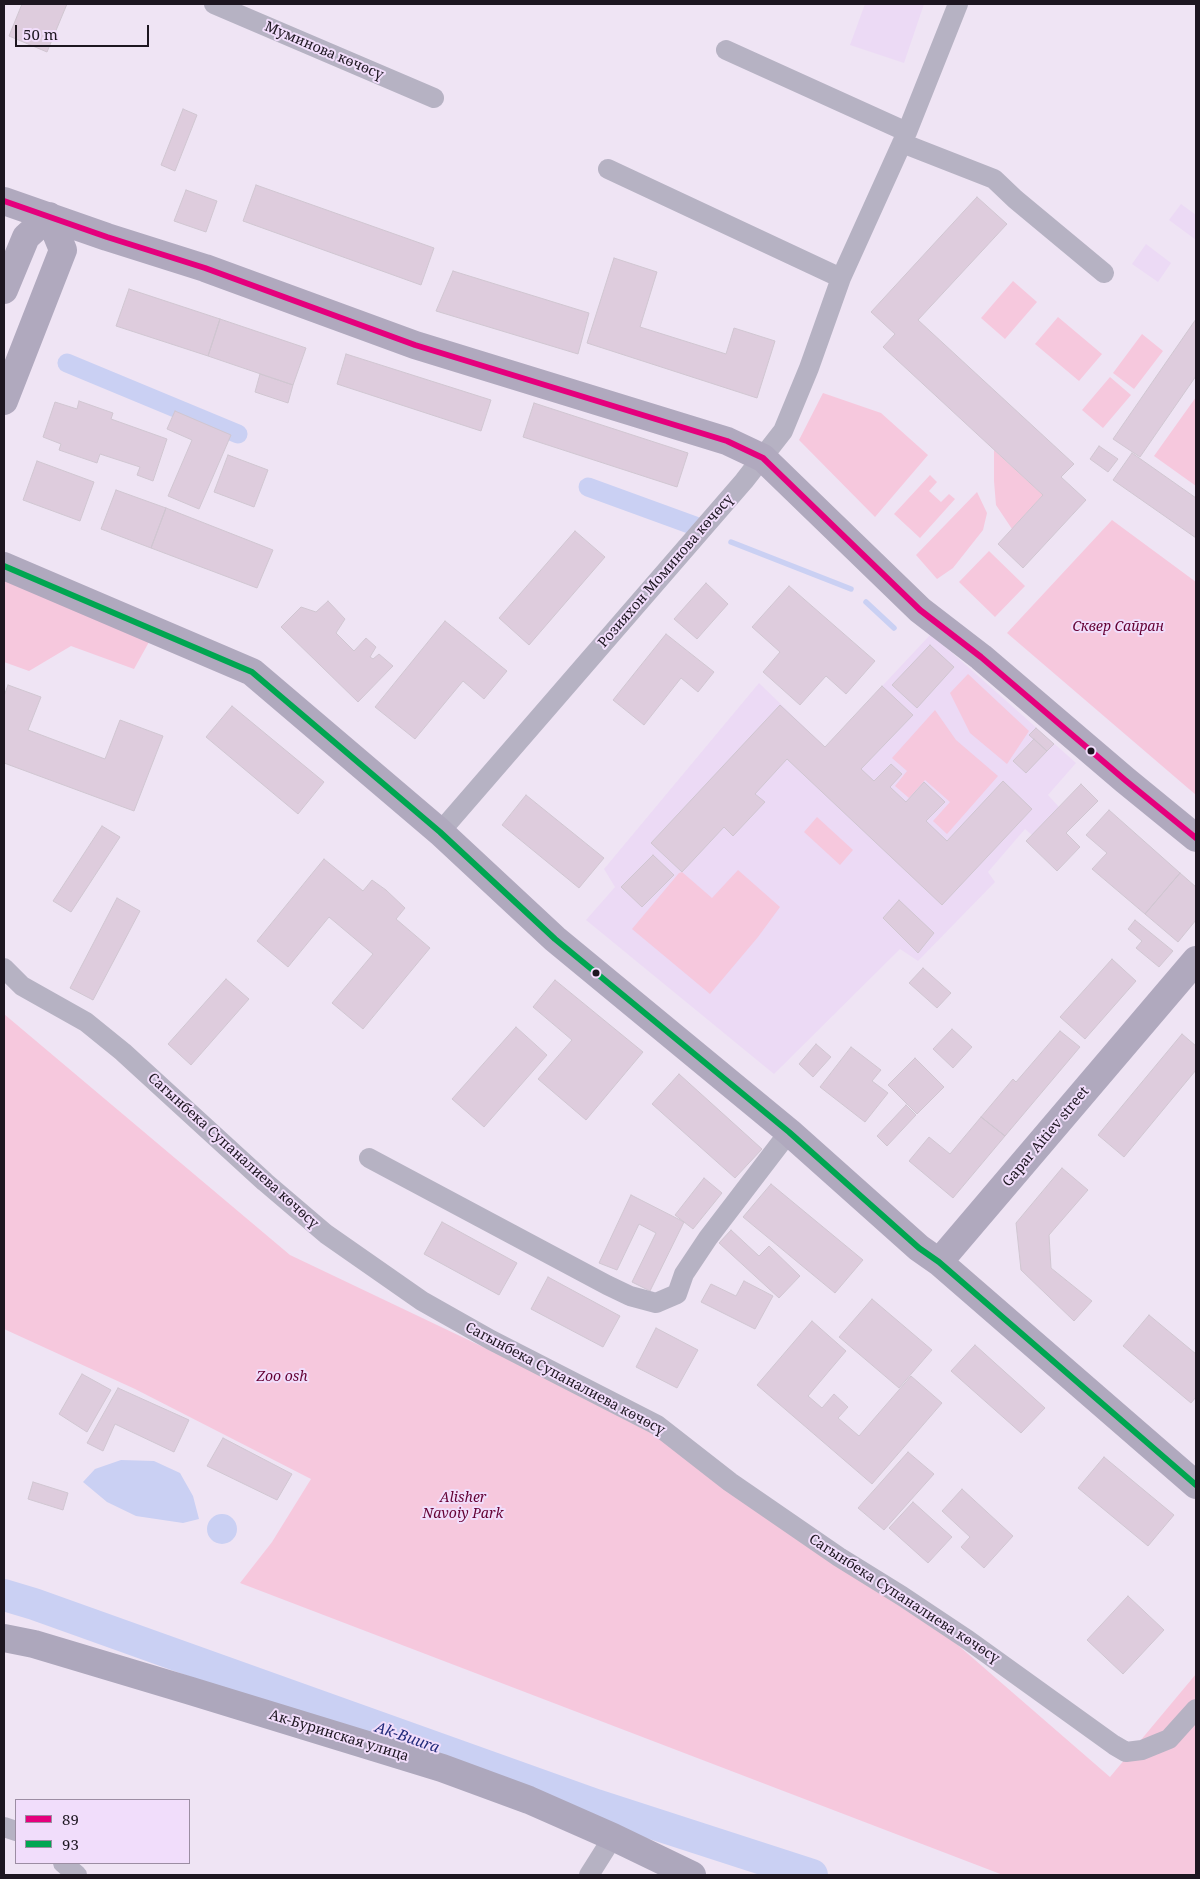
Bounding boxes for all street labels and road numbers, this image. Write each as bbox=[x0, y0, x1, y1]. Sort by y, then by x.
street label: Муминова көчөсү bbox=[262, 18, 386, 84]
street label: Розияхон Моминова көчөсү bbox=[595, 491, 737, 651]
street label: Сагынбека Супаналиева көчөсү bbox=[144, 1070, 322, 1232]
street label: Gapar Aitiev street bbox=[999, 1084, 1093, 1190]
street label: Сагынбека Супаналиева көчөсү bbox=[462, 1319, 668, 1439]
street label: Сагынбека Супаналиева көчөсү bbox=[806, 1531, 1002, 1667]
street label: Ак-Буринская улица bbox=[267, 1707, 411, 1765]

